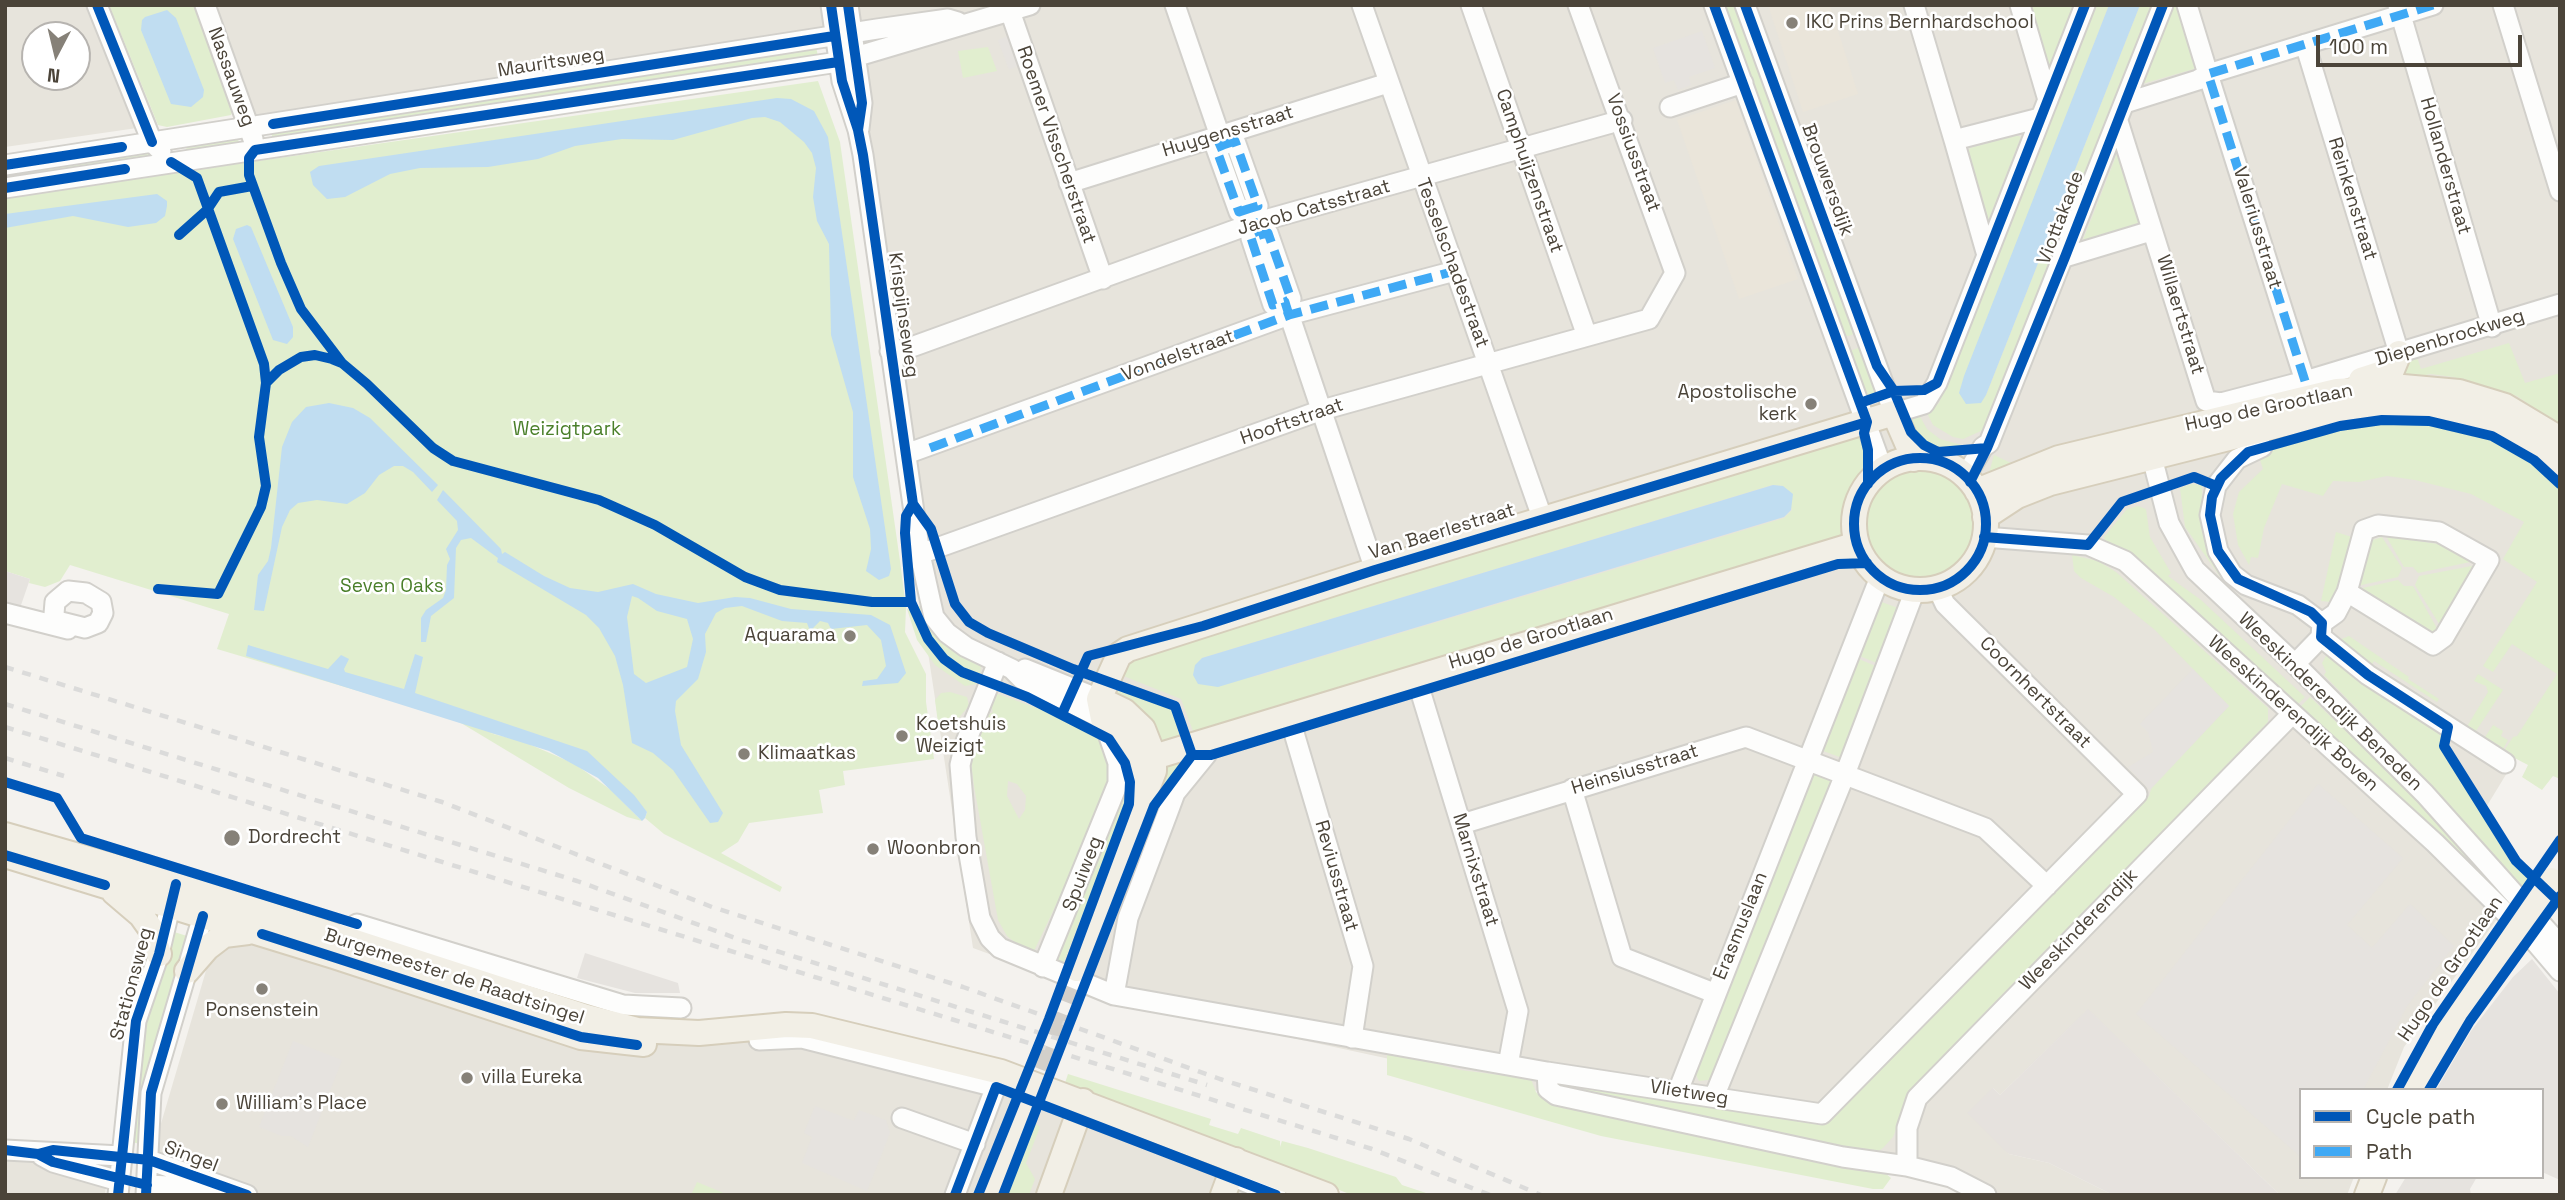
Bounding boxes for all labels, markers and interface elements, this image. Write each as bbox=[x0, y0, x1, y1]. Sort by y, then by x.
place label: IKC Prins Bernhardschool bbox=[1806, 12, 2034, 34]
marker: IKC Prins Bernhardschool bbox=[1784, 15, 1800, 31]
north arrow bbox=[21, 21, 91, 91]
scale bar bbox=[2320, 21, 2526, 65]
street label: Nassauweg bbox=[202, 24, 260, 130]
text: 100 m bbox=[2329, 33, 2388, 60]
street label: Mauritsweg bbox=[496, 43, 606, 83]
street label: Roemer Visscherstraat bbox=[1011, 43, 1101, 247]
text: N bbox=[46, 62, 61, 89]
street label: Camphuijzenstraat bbox=[1490, 86, 1568, 256]
street label: Vossiusstraat bbox=[1601, 91, 1665, 215]
street label: Hollanderstraat bbox=[2414, 95, 2476, 237]
street label: Huygensstraat bbox=[1160, 101, 1296, 163]
street label: Brouwersdijk bbox=[1796, 121, 1858, 239]
street label: Reinkenstraat bbox=[2322, 135, 2382, 263]
street label: Valeriusstraat bbox=[2228, 164, 2286, 292]
street label: Viottakade bbox=[2033, 168, 2089, 268]
street label: Jacob Catsstraat bbox=[1235, 175, 1393, 241]
street label: Tesselschadestraat bbox=[1411, 175, 1493, 351]
street label: Krispijnseweg bbox=[883, 251, 923, 379]
street label: Willaertstraat bbox=[2151, 252, 2209, 378]
street label: Diepenbrockweg bbox=[2373, 305, 2527, 371]
street label: Vondelstraat bbox=[1119, 325, 1237, 387]
street label: Hugo de Grootlaan bbox=[2183, 379, 2355, 437]
place label: Apostolische kerk bbox=[1678, 382, 1797, 426]
street label: Hooftstraat bbox=[1237, 394, 1347, 450]
marker: Apostolische kerk bbox=[1803, 396, 1819, 412]
park label: Weizigtpark bbox=[513, 419, 621, 441]
street label: Van Baerlestraat bbox=[1366, 499, 1518, 565]
park label: Seven Oaks bbox=[340, 576, 444, 598]
street label: Hugo de Grootlaan bbox=[1446, 603, 1616, 675]
street label: Weeskinderendijk Beneden bbox=[2233, 608, 2427, 796]
place label: Aquarama bbox=[744, 625, 836, 647]
marker: Aquarama bbox=[842, 628, 858, 644]
street label: Weeskinderendijk Boven bbox=[2203, 631, 2383, 797]
street label: Coornhertstraat bbox=[1974, 632, 2096, 754]
place label: Koetshuis Weizigt bbox=[916, 714, 1006, 758]
marker: Koetshuis Weizigt bbox=[894, 728, 910, 744]
street label: Heinsiusstraat bbox=[1569, 740, 1701, 800]
place label: Klimaatkas bbox=[758, 743, 856, 765]
marker: Klimaatkas bbox=[736, 746, 752, 762]
street label: Marnixstraat bbox=[1447, 811, 1503, 929]
street label: Reviusstraat bbox=[1309, 818, 1363, 934]
place label: Dordrecht bbox=[248, 827, 341, 849]
marker: Dordrecht bbox=[222, 828, 242, 848]
street label: Spuiweg bbox=[1058, 833, 1108, 915]
place label: Woonbron bbox=[887, 838, 981, 860]
marker: Woonbron bbox=[865, 841, 881, 857]
street label: Weeskinderendijk bbox=[2015, 864, 2143, 996]
street label: Erasmuslaan bbox=[1709, 869, 1773, 983]
street label: Hugo de Grootlaan bbox=[2394, 892, 2508, 1046]
street label: Burgemeester de Raadtsingel bbox=[321, 924, 587, 1030]
street label: Stationsweg bbox=[106, 925, 158, 1043]
marker: Ponsenstein bbox=[254, 981, 270, 997]
place label: Ponsenstein bbox=[205, 1000, 319, 1022]
place label: villa Eureka bbox=[481, 1067, 582, 1089]
marker: villa Eureka bbox=[459, 1070, 475, 1086]
street label: Vlietweg bbox=[1648, 1076, 1730, 1110]
legend bbox=[2299, 1088, 2544, 1179]
place label: William's Place bbox=[236, 1093, 367, 1115]
marker: William's Place bbox=[214, 1096, 230, 1112]
text: Cycle path bbox=[2366, 1103, 2475, 1130]
street label: Singel bbox=[161, 1136, 221, 1178]
text: Path bbox=[2366, 1138, 2412, 1165]

